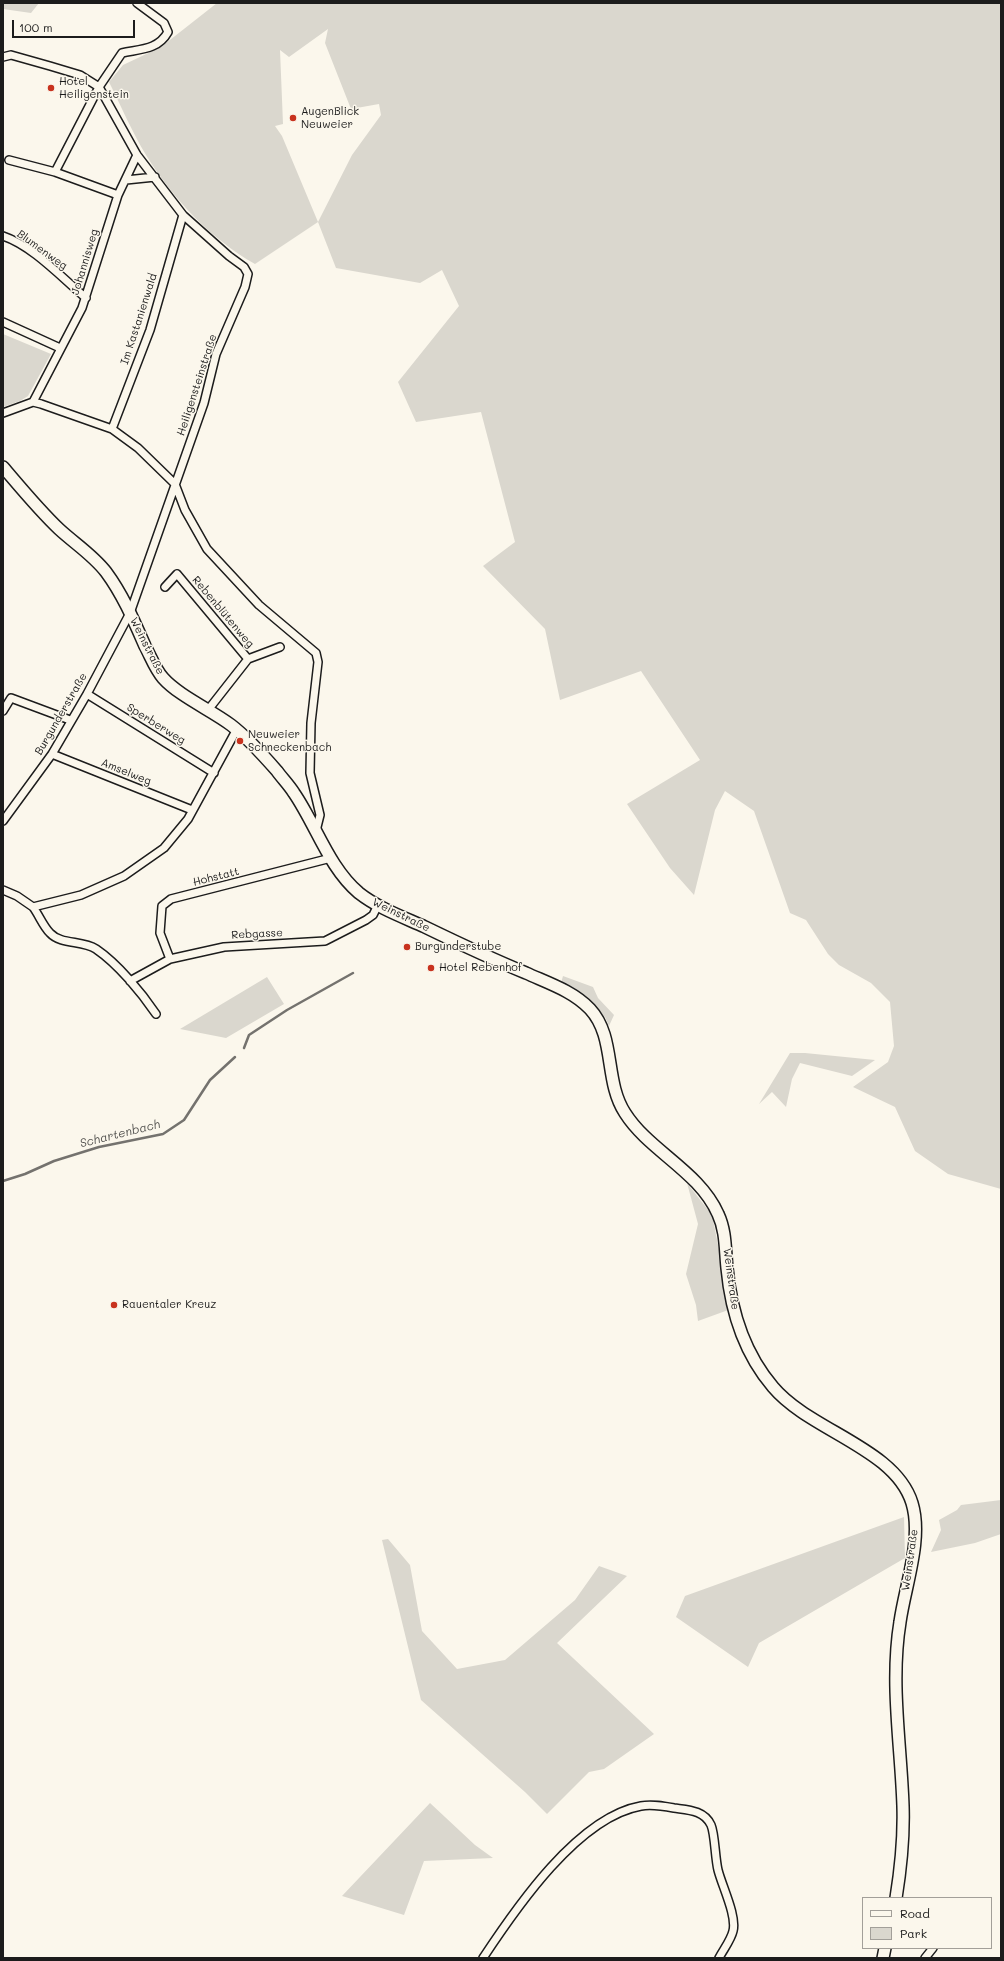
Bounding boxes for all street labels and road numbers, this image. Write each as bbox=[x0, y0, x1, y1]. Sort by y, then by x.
street label: Blumenweg bbox=[14, 227, 70, 273]
street label: Johannisweg bbox=[69, 227, 101, 297]
street label: Im Kastanienwald bbox=[118, 272, 160, 366]
street label: Heiligensteinstraße bbox=[174, 332, 220, 438]
street label: Rebenblütenweg bbox=[189, 574, 257, 650]
street label: Weinstraße bbox=[127, 615, 167, 677]
street label: Burgunderstraße bbox=[32, 671, 90, 757]
street label: Sperberweg bbox=[124, 701, 188, 747]
street label: Amselweg bbox=[99, 756, 153, 788]
street label: Hohstatt bbox=[191, 865, 241, 889]
street label: Weinstraße bbox=[370, 895, 432, 935]
street label: Rebgasse bbox=[231, 926, 283, 942]
street label: Weinstraße bbox=[720, 1247, 742, 1311]
street label: Weinstraße bbox=[899, 1528, 921, 1592]

